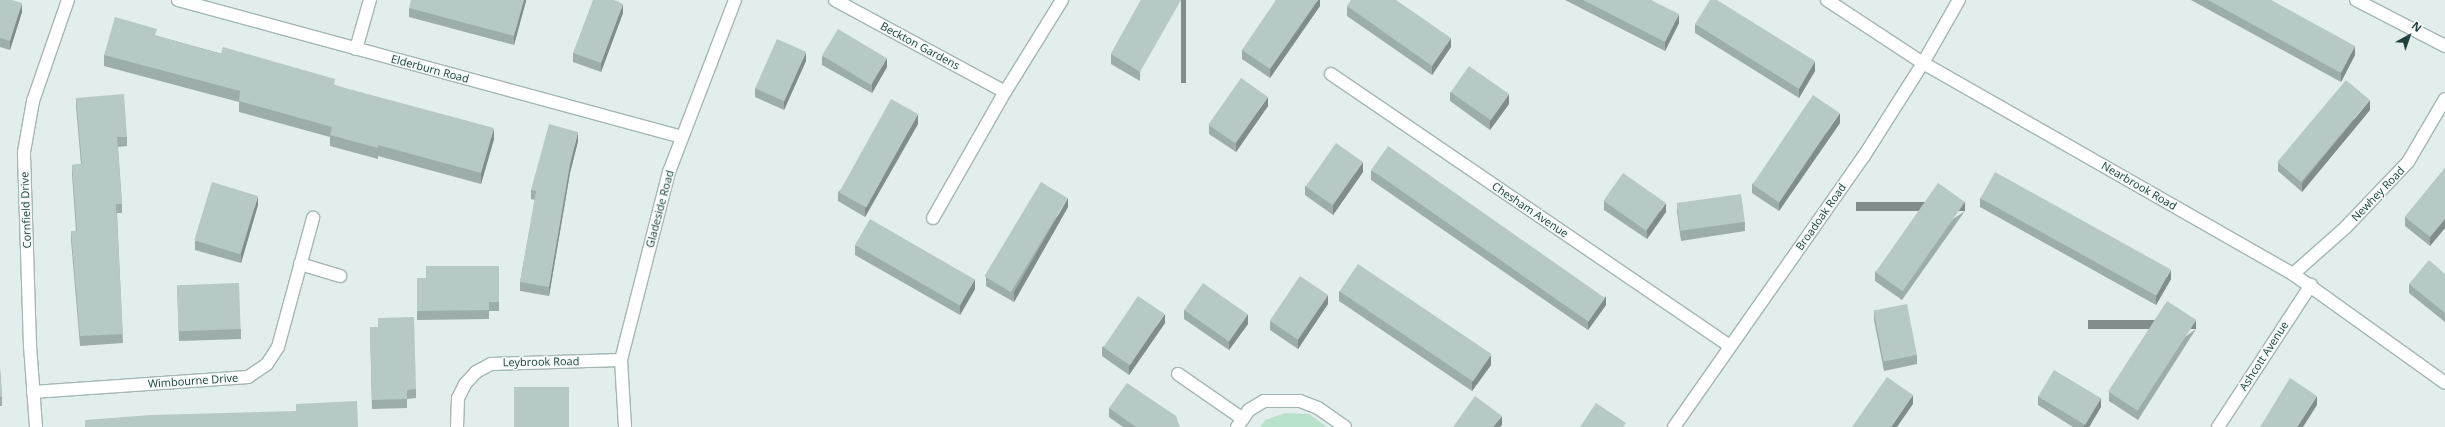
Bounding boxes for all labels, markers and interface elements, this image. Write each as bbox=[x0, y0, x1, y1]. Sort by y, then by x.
north arrow bbox=[2389, 16, 2429, 56]
text: N bbox=[2409, 18, 2425, 35]
street label: Beckton Gardens bbox=[878, 20, 962, 72]
street label: Elderburn Road bbox=[390, 52, 470, 86]
street label: Nearbrook Road bbox=[2099, 159, 2179, 213]
street label: Newhey Road bbox=[2349, 164, 2407, 224]
street label: Gladeside Road bbox=[643, 169, 677, 249]
street label: Cornfield Drive bbox=[18, 171, 34, 249]
street label: Chesham Avenue bbox=[1489, 180, 1571, 240]
street label: Broadoak Road bbox=[1793, 181, 1849, 253]
street label: Ashcott Avenue bbox=[2237, 319, 2291, 393]
street label: Leybrook Road bbox=[503, 355, 579, 369]
street label: Wimbourne Drive bbox=[147, 371, 239, 391]

